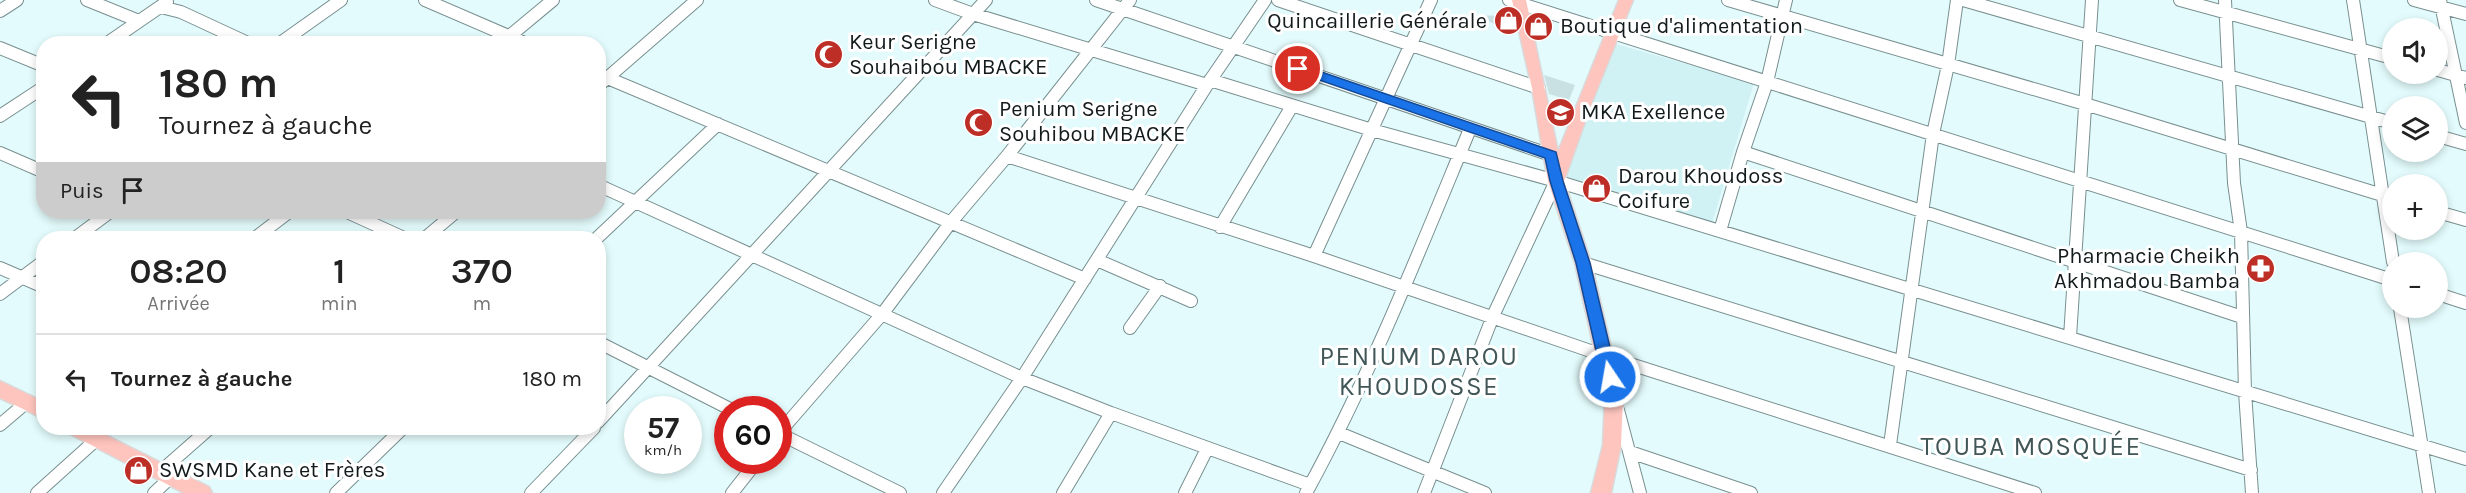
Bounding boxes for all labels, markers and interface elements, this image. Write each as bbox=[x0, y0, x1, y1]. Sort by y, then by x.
shop icon: Quincaillerie Générale bbox=[1492, 5, 1524, 37]
place label: Quincaillerie Générale bbox=[1267, 8, 1487, 34]
shop icon: Boutique d'alimentation bbox=[1523, 10, 1555, 42]
place label: Boutique d'alimentation bbox=[1560, 13, 1803, 39]
map controls bbox=[2382, 18, 2448, 318]
button: sound bbox=[2382, 18, 2448, 84]
place label: Keur Serigne Souhaibou MBACKE bbox=[849, 29, 1047, 80]
mosque icon: Keur Serigne Souhaibou MBACKE bbox=[812, 39, 844, 71]
pin bbox=[1272, 43, 1323, 94]
icon: arrive bbox=[1281, 52, 1314, 85]
text: 180 m bbox=[159, 58, 278, 108]
icon: left bbox=[60, 60, 138, 138]
place label: Penium Serigne Souhibou MBACKE bbox=[999, 96, 1185, 147]
school or university icon: MKA Exellence bbox=[1544, 96, 1576, 128]
button: layers bbox=[2382, 96, 2448, 162]
place label: MKA Exellence bbox=[1581, 99, 1725, 125]
mosque icon: Penium Serigne Souhibou MBACKE bbox=[962, 106, 994, 138]
text: Tournez à gauche bbox=[159, 109, 372, 141]
place label: Darou Khoudoss Coifure bbox=[1618, 163, 1783, 214]
shop icon: Darou Khoudoss Coifure bbox=[1581, 173, 1613, 205]
icon: arrive bbox=[116, 174, 149, 207]
button: + bbox=[2382, 174, 2448, 240]
text: Puis bbox=[60, 178, 104, 204]
place label: Pharmacie Cheikh Akhmadou Bamba bbox=[2054, 243, 2240, 294]
text: 08:20 bbox=[129, 250, 228, 292]
text: 1 bbox=[333, 250, 346, 292]
text: 370 bbox=[451, 250, 513, 292]
button: − bbox=[2382, 252, 2448, 318]
pharmacy icon: Pharmacie Cheikh Akhmadou Bamba bbox=[2245, 253, 2277, 285]
text: Arrivée bbox=[147, 292, 210, 315]
text: min bbox=[321, 292, 358, 315]
text: m bbox=[472, 292, 491, 315]
district label: PENIUM DAROU KHOUDOSSE bbox=[1319, 341, 1519, 402]
position arrow bbox=[1578, 345, 1642, 409]
icon: left bbox=[60, 363, 93, 396]
text: Tournez à gauche bbox=[111, 366, 292, 392]
text: 180 m bbox=[522, 366, 582, 392]
speed limit sign: 60 bbox=[714, 396, 792, 474]
text: 57 bbox=[647, 410, 679, 446]
district label: TOUBA MOSQUÉE bbox=[1920, 430, 2142, 462]
text: km/h bbox=[644, 441, 682, 459]
shop icon: SWSMD Kane et Frères bbox=[122, 454, 154, 486]
place label: SWSMD Kane et Frères bbox=[159, 457, 385, 483]

